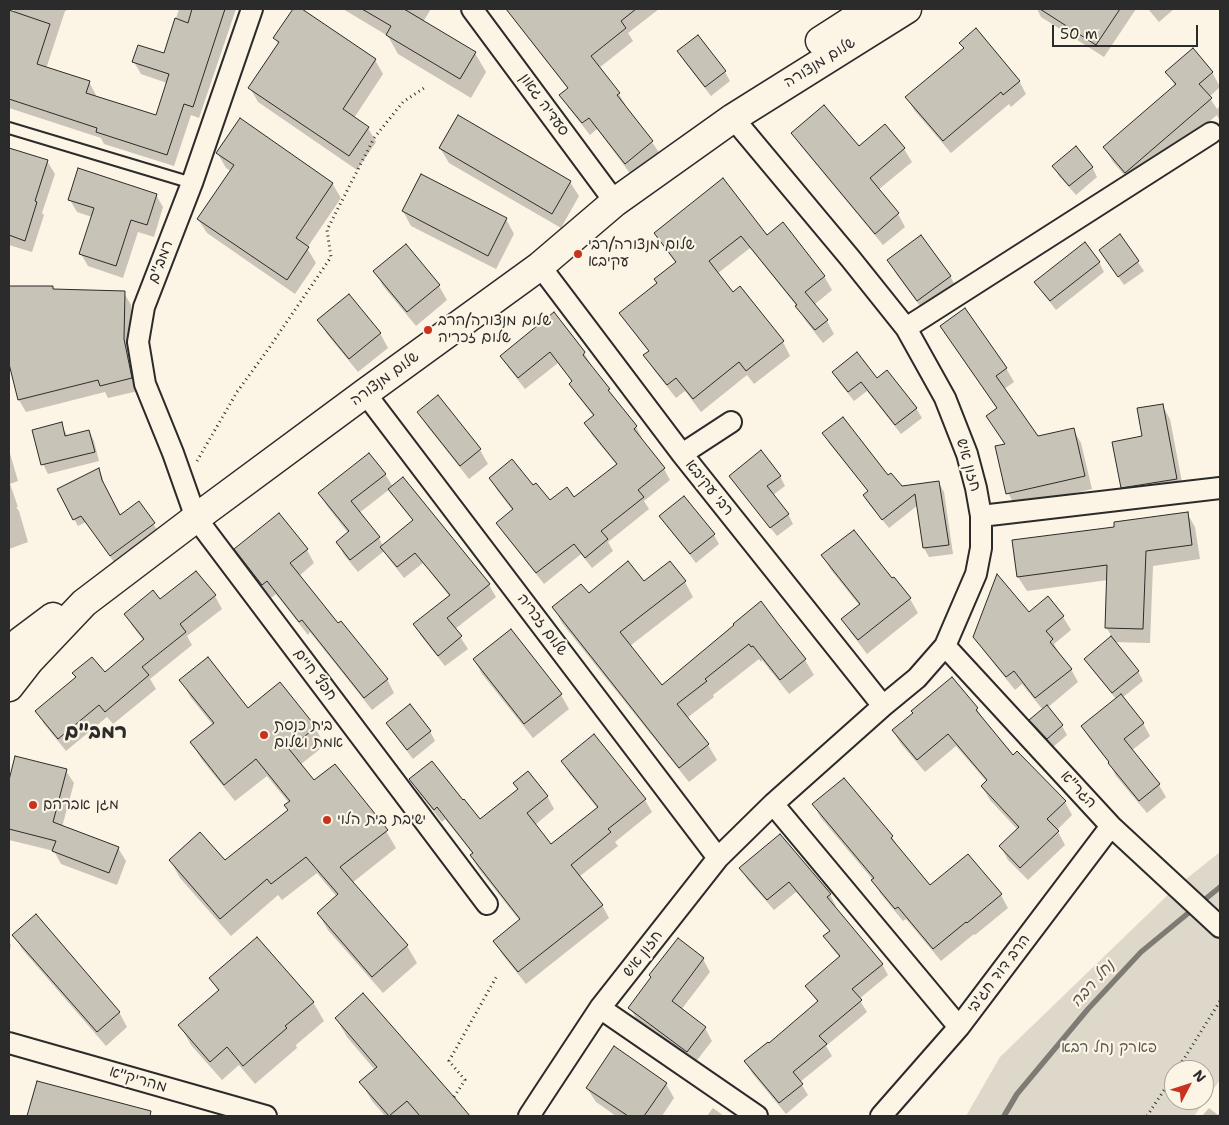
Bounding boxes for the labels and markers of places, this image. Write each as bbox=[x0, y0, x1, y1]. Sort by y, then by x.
place label: שלום מנצורה/רבי עקיבא bbox=[588, 236, 695, 271]
marker: שלום מנצורה/רבי עקיבא bbox=[572, 248, 584, 260]
place label: שלום מנצורה/הרב שלום זכריה bbox=[438, 312, 551, 347]
marker: שלום מנצורה/הרב שלום זכריה bbox=[422, 324, 434, 336]
place label: בית כנסת אמת ושלום bbox=[274, 717, 343, 752]
marker: בית כנסת אמת ושלום bbox=[258, 729, 270, 741]
place label: מגן אברהם bbox=[43, 796, 119, 814]
marker: מגן אברהם bbox=[27, 799, 39, 811]
place label: ישיבת בית הלוי bbox=[337, 811, 426, 829]
marker: ישיבת בית הלוי bbox=[321, 814, 333, 826]

